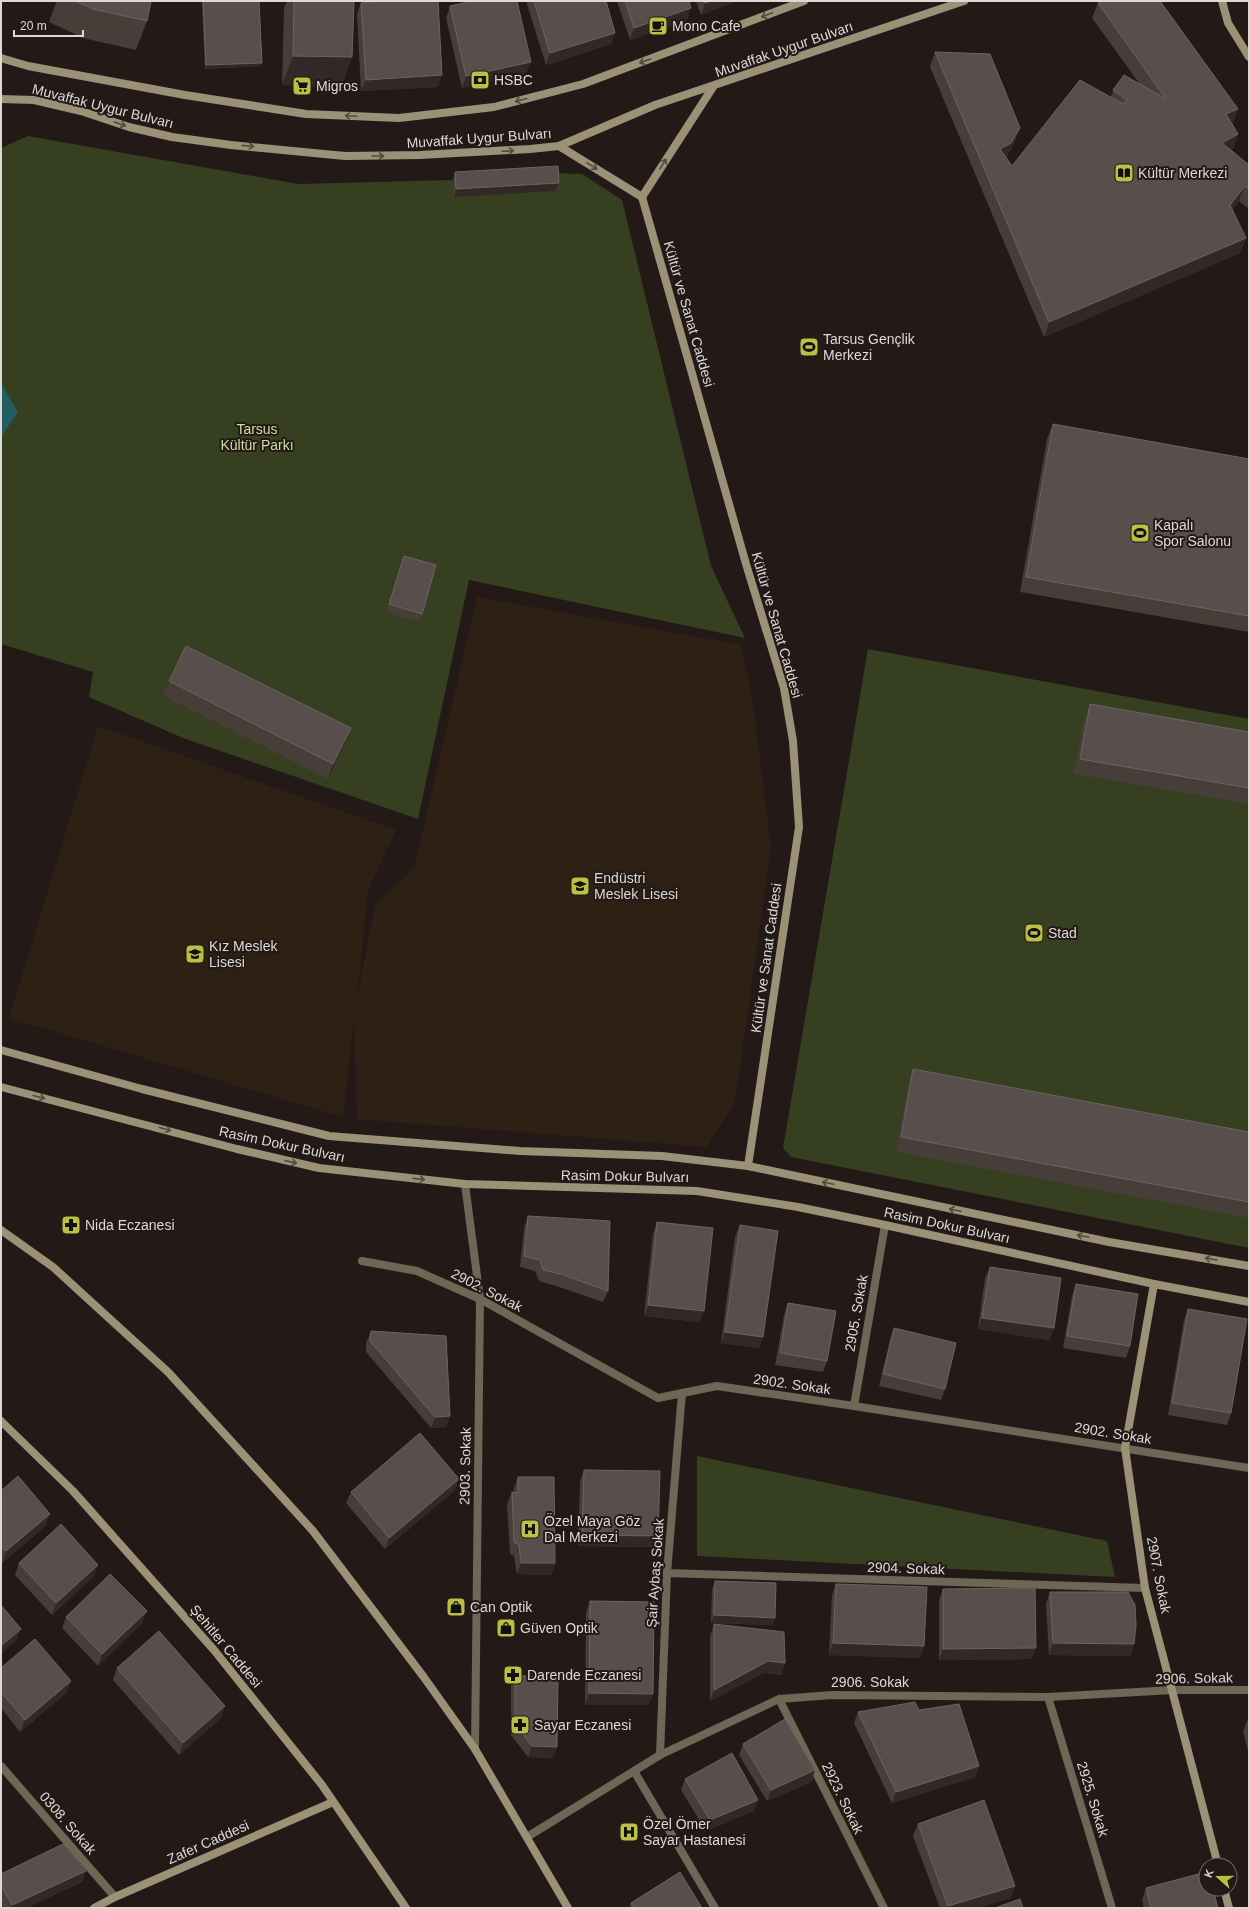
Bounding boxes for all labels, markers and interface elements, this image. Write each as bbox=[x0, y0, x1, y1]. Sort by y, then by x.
one-way arrow bbox=[761, 11, 773, 19]
scale bar bbox=[14, 12, 83, 38]
cafe icon: Mono Cafe bbox=[647, 15, 669, 37]
place label: Mono Cafe bbox=[672, 18, 741, 34]
street label: Muvaffak Uygur Bulvarı bbox=[713, 18, 855, 80]
text: 20 m bbox=[20, 19, 47, 33]
one-way arrow bbox=[640, 57, 652, 65]
bank icon: HSBC bbox=[469, 69, 491, 91]
place label: HSBC bbox=[494, 72, 533, 88]
supermarket icon: Migros bbox=[291, 75, 313, 97]
place label: Migros bbox=[316, 78, 358, 94]
street label: Muvaffak Uygur Bulvarı bbox=[31, 81, 175, 131]
one-way arrow bbox=[515, 96, 528, 104]
one-way arrow bbox=[345, 112, 358, 120]
one-way arrow bbox=[114, 121, 126, 129]
street label: Muvaffak Uygur Bulvarı bbox=[406, 125, 552, 151]
one-way arrow bbox=[241, 143, 254, 150]
one-way arrow bbox=[501, 147, 514, 154]
one-way arrow bbox=[371, 152, 384, 160]
one-way arrow bbox=[660, 158, 668, 170]
library icon: Kültür Merkezi bbox=[1113, 162, 1135, 184]
one-way arrow bbox=[586, 163, 598, 171]
place label: Kültür Merkezi bbox=[1138, 165, 1227, 181]
street label: Kültür ve Sanat Caddesi bbox=[661, 239, 717, 389]
place label: Tarsus Gençlik Merkezi bbox=[823, 331, 916, 363]
sports icon: Tarsus Gençlik Merkezi bbox=[798, 336, 820, 358]
park label: Tarsus Kültür Parkı bbox=[220, 421, 294, 453]
place label: Kapalı Spor Salonu bbox=[1154, 517, 1231, 549]
sports icon: Kapalı Spor Salonu bbox=[1129, 522, 1151, 544]
street label: Kültür ve Sanat Caddesi bbox=[749, 550, 805, 700]
place label: Endüstri Meslek Lisesi bbox=[594, 870, 678, 902]
school or university icon: Endüstri Meslek Lisesi bbox=[569, 875, 591, 897]
street label: Kültür ve Sanat Caddesi bbox=[748, 882, 784, 1034]
sports icon: Stad bbox=[1023, 922, 1045, 944]
place label: Stad bbox=[1048, 925, 1077, 941]
place label: Kız Meslek Lisesi bbox=[209, 938, 278, 970]
school or university icon: Kız Meslek Lisesi bbox=[184, 943, 206, 965]
one-way arrow bbox=[32, 1093, 45, 1101]
street label: Rasim Dokur Bulvarı bbox=[218, 1123, 346, 1165]
one-way arrow bbox=[158, 1126, 171, 1134]
one-way arrow bbox=[284, 1158, 297, 1166]
street label: Rasim Dokur Bulvarı bbox=[561, 1167, 689, 1185]
one-way arrow bbox=[412, 1176, 425, 1183]
one-way arrow bbox=[822, 1178, 835, 1186]
street label: Rasim Dokur Bulvarı bbox=[883, 1204, 1011, 1246]
one-way arrow bbox=[949, 1205, 962, 1213]
pharmacy icon: Nida Eczanesi bbox=[60, 1214, 82, 1236]
place label: Nida Eczanesi bbox=[85, 1217, 175, 1233]
one-way arrow bbox=[1076, 1232, 1089, 1240]
one-way arrow bbox=[1204, 1255, 1217, 1263]
street label: 2902. Sokak bbox=[449, 1265, 526, 1315]
street label: 2905. Sokak bbox=[841, 1272, 871, 1353]
street label: 2902. Sokak bbox=[752, 1371, 833, 1397]
street label: 2902. Sokak bbox=[1073, 1419, 1154, 1447]
street label: 2903. Sokak bbox=[456, 1426, 474, 1505]
place label: Özel Maya Göz Dal Merkezi bbox=[544, 1512, 640, 1545]
street label: Şair Aybaş Sokak bbox=[643, 1517, 667, 1628]
hospital icon: Özel Maya Göz Dal Merkezi bbox=[519, 1518, 541, 1540]
street label: 2907. Sokak bbox=[1144, 1535, 1174, 1616]
street label: 2904. Sokak bbox=[867, 1559, 946, 1577]
shop icon: Can Optik bbox=[445, 1596, 467, 1618]
place label: Can Optik bbox=[470, 1599, 533, 1615]
street label: Şehitler Caddesi bbox=[187, 1602, 265, 1690]
shop icon: Güven Optik bbox=[495, 1617, 517, 1639]
place label: Güven Optik bbox=[520, 1620, 599, 1636]
pharmacy icon: Darende Eczanesi bbox=[502, 1664, 524, 1686]
place label: Darende Eczanesi bbox=[527, 1667, 641, 1683]
street label: 2906. Sokak bbox=[1155, 1669, 1234, 1687]
street label: 2906. Sokak bbox=[831, 1674, 910, 1690]
pharmacy icon: Sayar Eczanesi bbox=[509, 1714, 531, 1736]
place label: Sayar Eczanesi bbox=[534, 1717, 631, 1733]
street label: 2925. Sokak bbox=[1074, 1759, 1112, 1840]
street label: 2923. Sokak bbox=[819, 1760, 868, 1837]
street label: 0308. Sokak bbox=[36, 1788, 100, 1858]
place label: Özel Ömer Sayar Hastanesi bbox=[643, 1815, 746, 1848]
street label: Zafer Caddesi bbox=[165, 1817, 251, 1867]
hospital icon: Özel Ömer Sayar Hastanesi bbox=[618, 1821, 640, 1843]
north arrow bbox=[1198, 1857, 1238, 1897]
text: K bbox=[1202, 1868, 1216, 1879]

